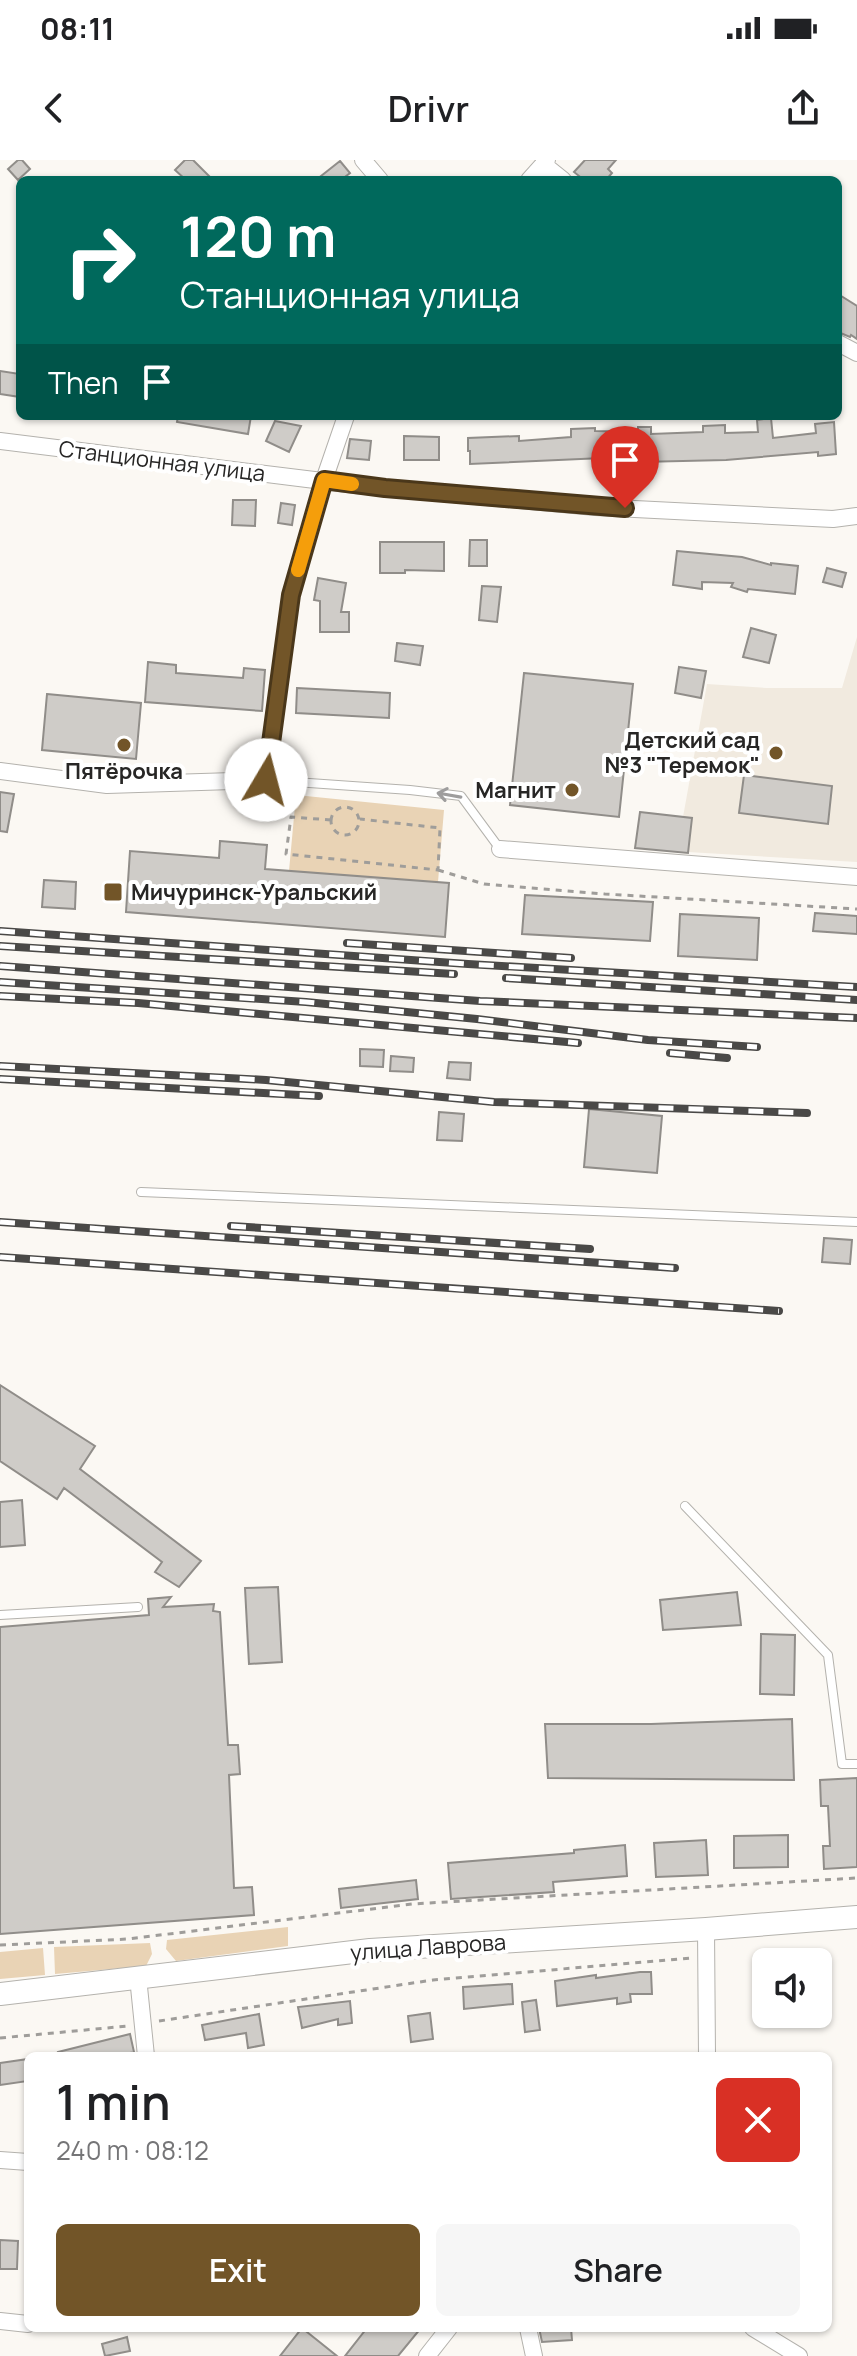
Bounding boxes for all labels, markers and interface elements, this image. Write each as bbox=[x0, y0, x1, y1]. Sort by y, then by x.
text: 08:11 bbox=[40, 8, 115, 49]
text: Drivr bbox=[388, 84, 469, 133]
icon: back bbox=[32, 86, 76, 130]
icon: share bbox=[781, 86, 825, 130]
text: 120 m bbox=[180, 197, 336, 274]
icon: right bbox=[48, 208, 152, 312]
text: Станционная улица bbox=[180, 270, 520, 319]
icon: arrive bbox=[135, 360, 179, 404]
text: Then bbox=[48, 362, 119, 403]
pin bbox=[591, 426, 659, 508]
street label: Станционная улица bbox=[57, 433, 267, 489]
icon: arrive bbox=[603, 438, 647, 482]
place label: Детский сад №3 "Теремок" bbox=[604, 725, 760, 780]
marker: Пятёрочка bbox=[115, 736, 133, 754]
position arrow bbox=[224, 738, 308, 822]
marker: Детский сад №3 "Теремок" bbox=[767, 744, 785, 762]
place label: Пятёрочка bbox=[65, 756, 183, 786]
place label: Магнит bbox=[475, 775, 556, 805]
marker: Магнит bbox=[563, 781, 581, 799]
one-way arrow bbox=[436, 787, 462, 802]
place label: Мичуринск-Уральский bbox=[131, 877, 377, 907]
marker: Мичуринск-Уральский bbox=[102, 881, 124, 903]
street label: улица Лаврова bbox=[349, 1927, 507, 1967]
map controls bbox=[752, 1948, 832, 2028]
button: sound bbox=[752, 1948, 832, 2028]
text: 1 min bbox=[56, 2069, 170, 2134]
button: close bbox=[716, 2078, 800, 2162]
text: 240 m · 08:12 bbox=[56, 2132, 209, 2168]
button: Exit bbox=[56, 2224, 420, 2316]
button: Share bbox=[436, 2224, 800, 2316]

